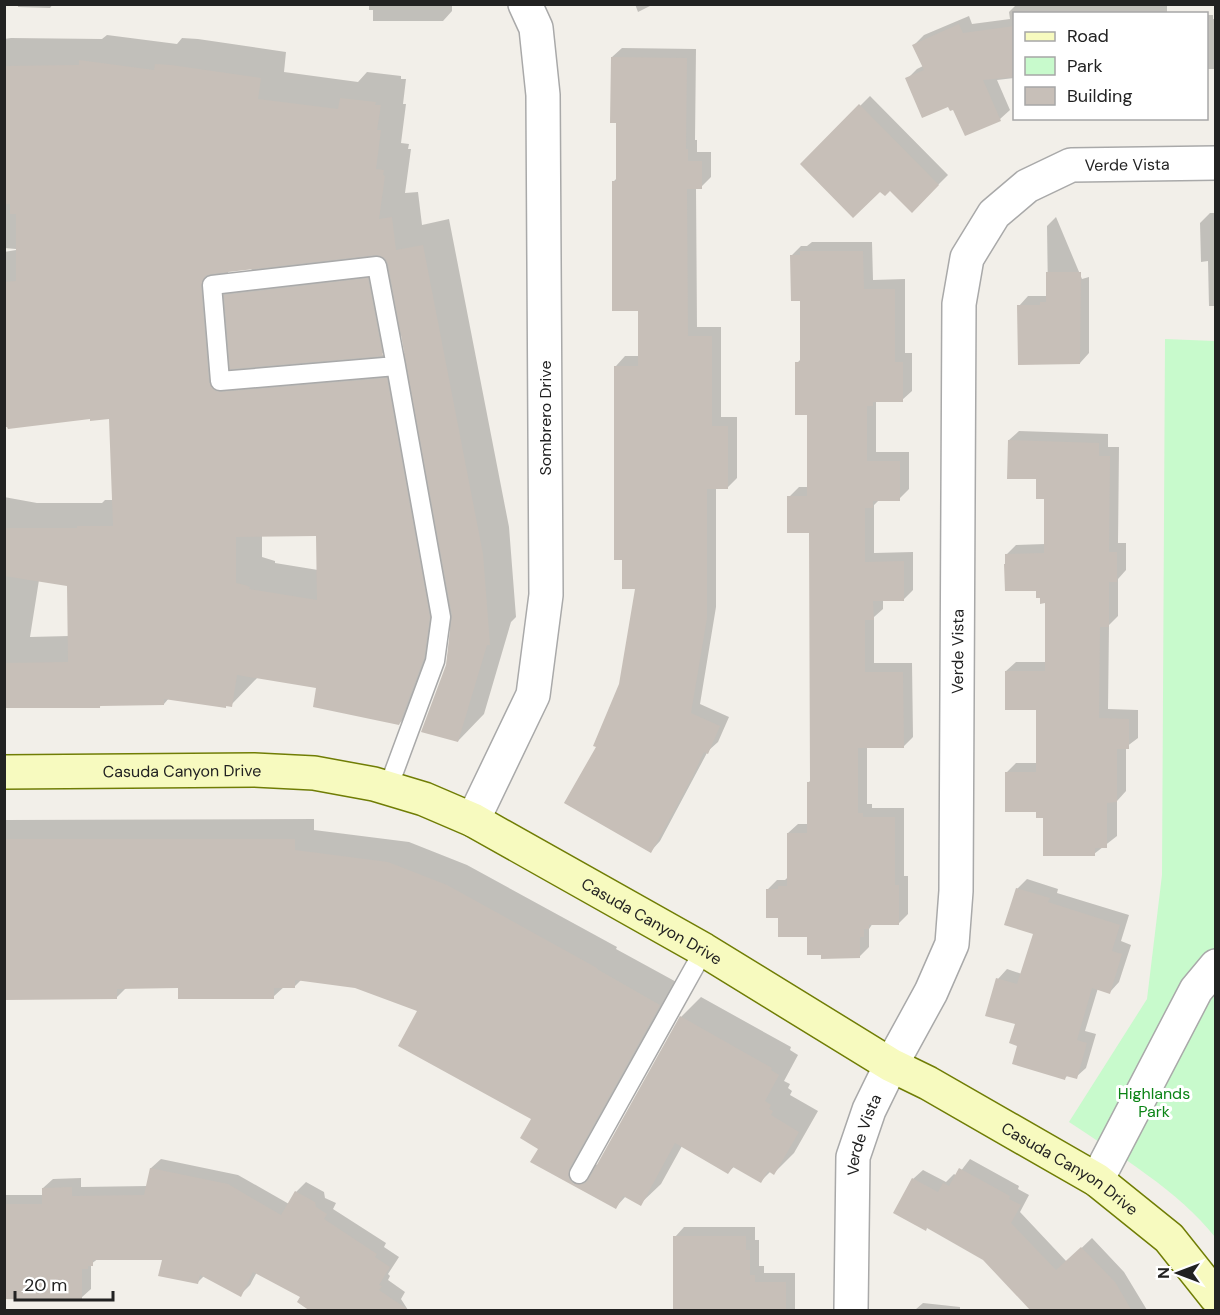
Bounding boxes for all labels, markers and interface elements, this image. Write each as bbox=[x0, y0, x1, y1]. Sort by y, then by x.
legend bbox=[1013, 12, 1208, 120]
text: Road bbox=[1067, 24, 1109, 48]
text: Park bbox=[1067, 54, 1103, 78]
text: Building bbox=[1067, 84, 1132, 108]
street label: Verde Vista bbox=[1084, 154, 1170, 176]
street label: Sombrero Drive bbox=[535, 361, 556, 476]
street label: Verde Vista bbox=[947, 609, 968, 694]
street label: Casuda Canyon Drive bbox=[103, 760, 262, 782]
street label: Casuda Canyon Drive bbox=[577, 873, 726, 970]
park label: Highlands Park bbox=[1118, 1083, 1190, 1122]
street label: Verde Vista bbox=[843, 1090, 886, 1176]
street label: Casuda Canyon Drive bbox=[997, 1117, 1142, 1220]
north arrow bbox=[1148, 1243, 1208, 1303]
scale bar bbox=[15, 1264, 112, 1302]
text: N bbox=[1153, 1267, 1174, 1279]
text: 20 m bbox=[24, 1273, 67, 1297]

